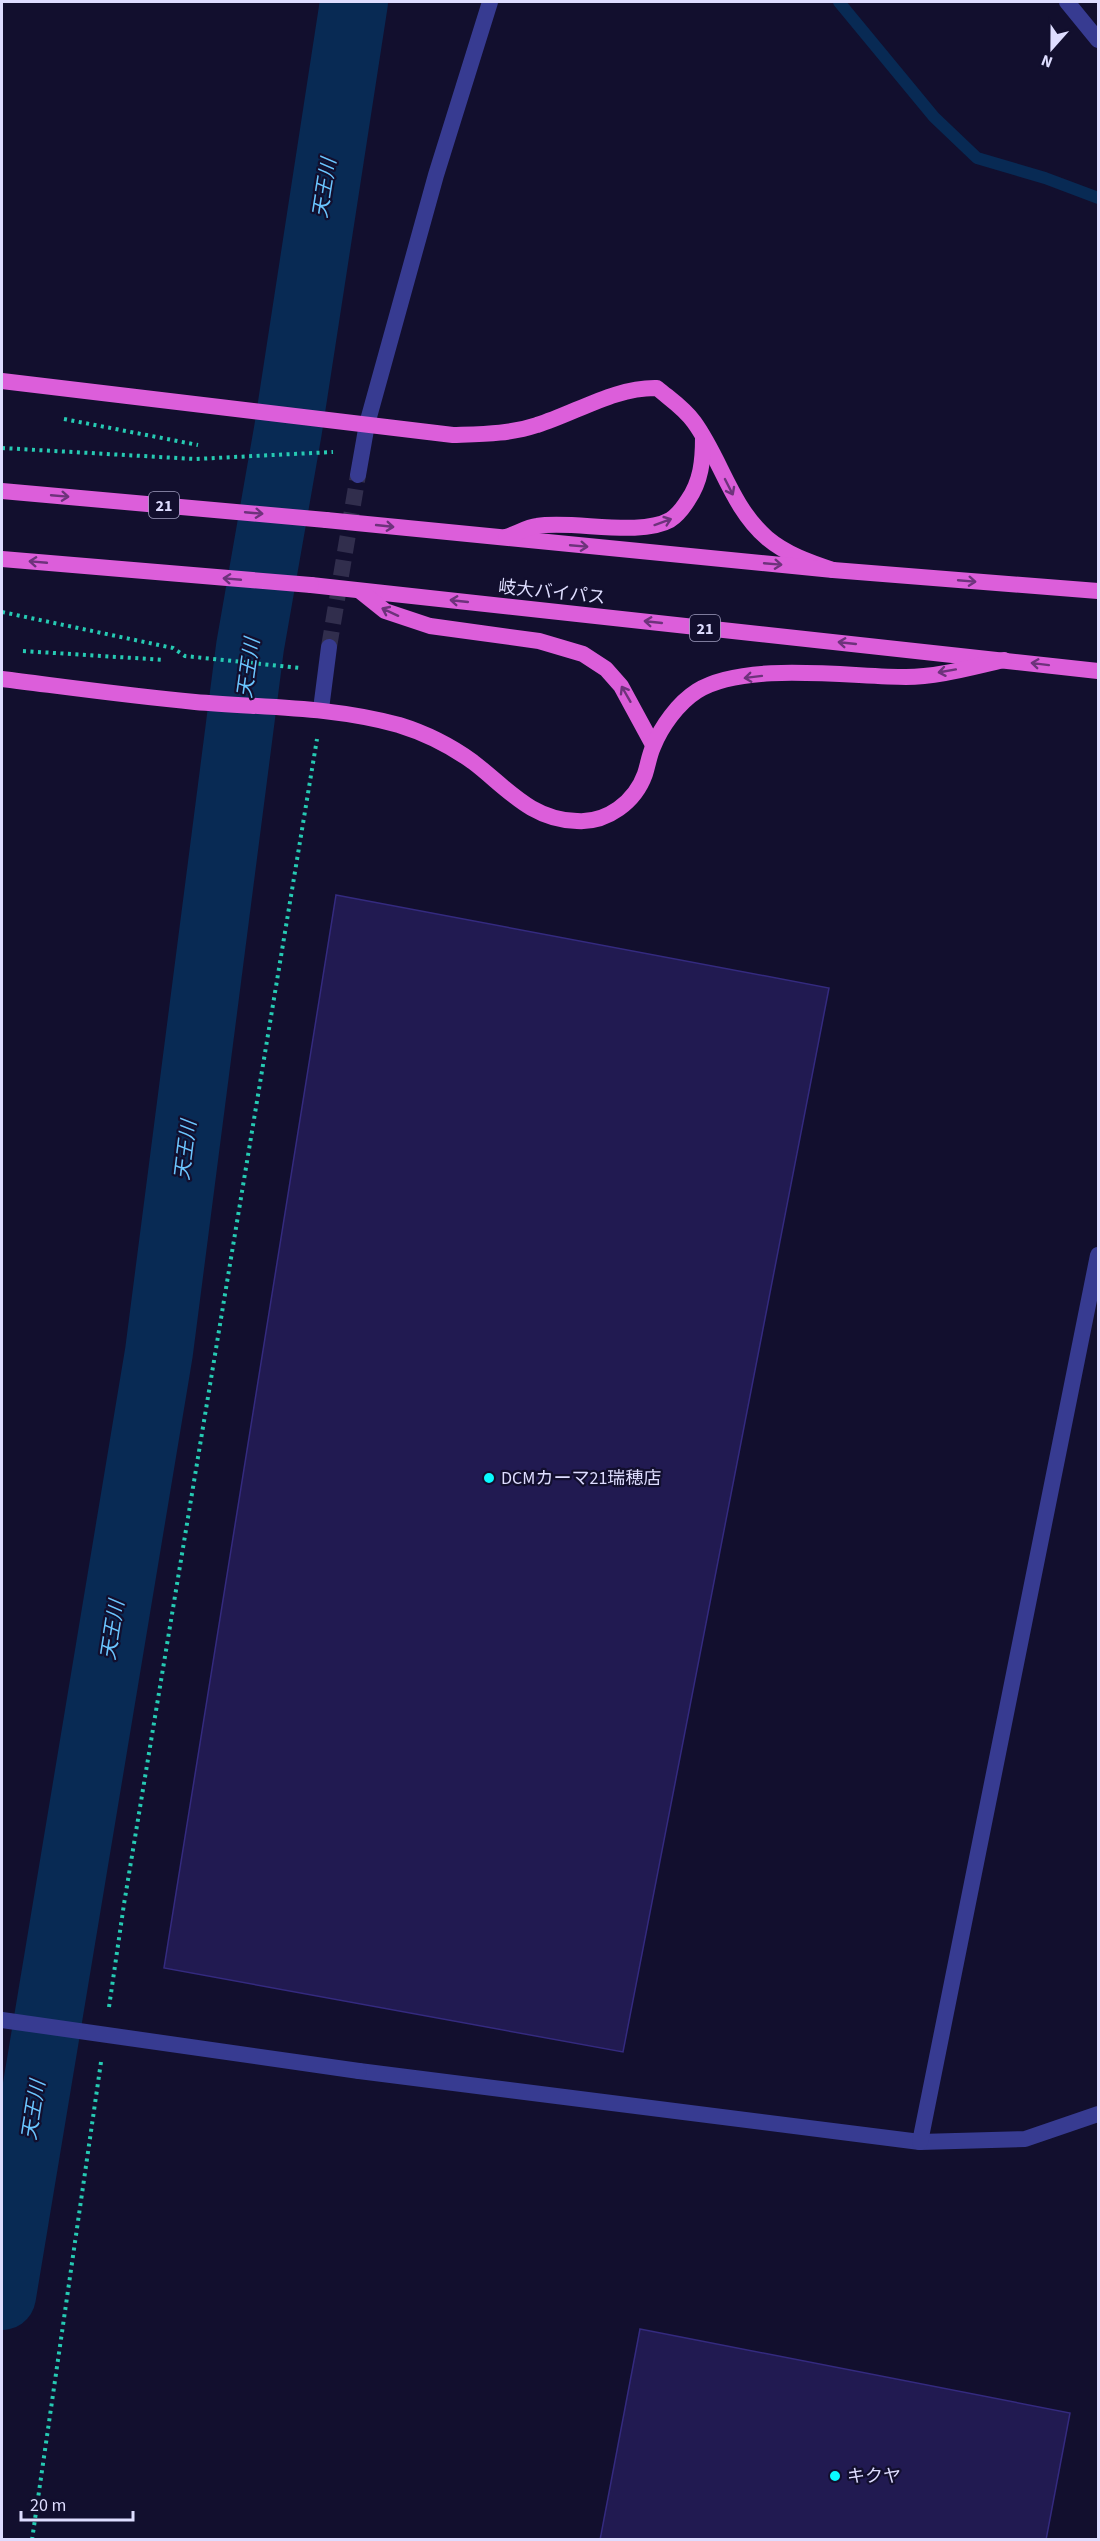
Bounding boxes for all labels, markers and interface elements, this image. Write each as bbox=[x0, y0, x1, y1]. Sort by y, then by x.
north arrow bbox=[1022, 18, 1082, 78]
text: N bbox=[1038, 49, 1056, 73]
water label: 天王川 bbox=[306, 154, 344, 220]
one-way arrow bbox=[724, 478, 735, 496]
one-way arrow bbox=[49, 491, 69, 502]
road number: 21 bbox=[149, 492, 179, 518]
one-way arrow bbox=[244, 508, 263, 519]
one-way arrow bbox=[653, 515, 671, 526]
one-way arrow bbox=[374, 521, 394, 532]
one-way arrow bbox=[568, 541, 588, 552]
one-way arrow bbox=[28, 556, 48, 567]
one-way arrow bbox=[762, 559, 782, 570]
one-way arrow bbox=[222, 573, 242, 584]
street label: 岐大バイパス bbox=[497, 574, 607, 611]
one-way arrow bbox=[957, 576, 976, 587]
one-way arrow bbox=[449, 596, 469, 607]
one-way arrow bbox=[381, 605, 399, 617]
road number: 21 bbox=[690, 615, 720, 641]
one-way arrow bbox=[643, 616, 663, 627]
water label: 天王川 bbox=[231, 635, 267, 700]
one-way arrow bbox=[837, 637, 857, 648]
one-way arrow bbox=[1031, 659, 1051, 670]
one-way arrow bbox=[938, 666, 957, 677]
one-way arrow bbox=[743, 671, 763, 682]
one-way arrow bbox=[619, 686, 631, 703]
water label: 天王川 bbox=[168, 1117, 204, 1182]
place label: DCMカーマ21瑞穂店 bbox=[501, 1466, 661, 1491]
marker: DCMカーマ21瑞穂店 bbox=[482, 1471, 496, 1485]
water label: 天王川 bbox=[94, 1596, 132, 1662]
water label: 天王川 bbox=[15, 2076, 53, 2142]
place label: キクヤ bbox=[847, 2464, 901, 2489]
marker: キクヤ bbox=[828, 2469, 842, 2483]
scale bar bbox=[21, 2484, 134, 2522]
text: 20 m bbox=[30, 2493, 66, 2518]

